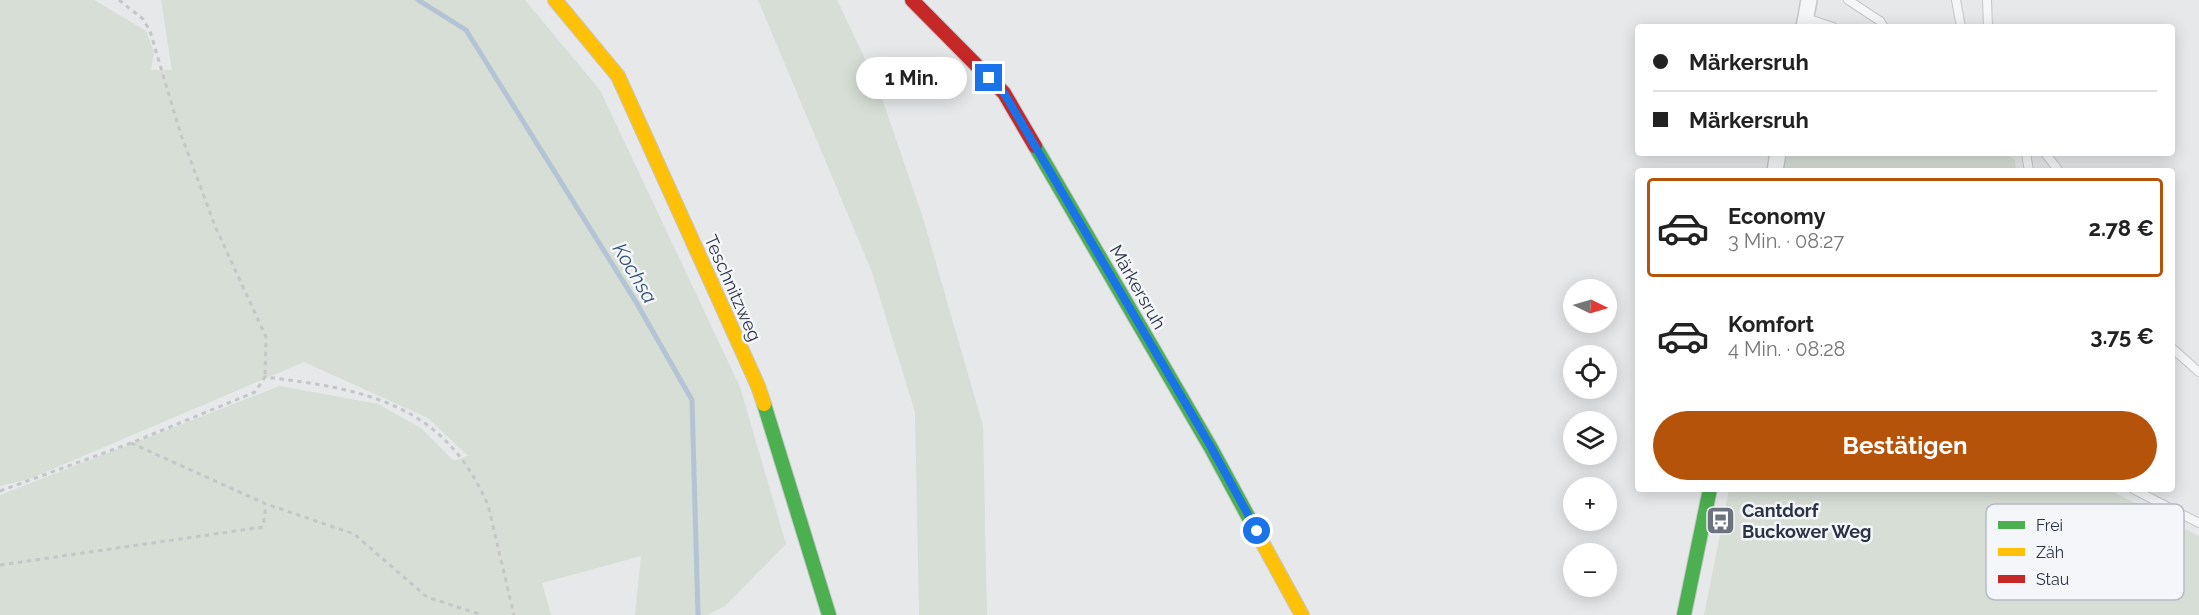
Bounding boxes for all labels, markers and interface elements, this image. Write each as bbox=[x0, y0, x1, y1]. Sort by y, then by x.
text: Märkersruh bbox=[1689, 49, 1809, 75]
callout: 1 Min. bbox=[857, 57, 968, 99]
route end bbox=[975, 64, 1002, 91]
text: 1 Min. bbox=[885, 66, 938, 90]
text: Märkersruh bbox=[1689, 107, 1809, 133]
icon: car bbox=[1656, 201, 1710, 255]
text: Economy bbox=[1728, 203, 1826, 229]
text: 2.78 € bbox=[2089, 215, 2154, 241]
text: 3 Min. · 08:27 bbox=[1728, 229, 1844, 253]
street label: Teschnitzweg bbox=[700, 232, 766, 344]
water label: Kochsa bbox=[608, 238, 662, 308]
street label: Märkersruh bbox=[1105, 241, 1171, 333]
north arrow bbox=[1563, 279, 1617, 333]
map controls bbox=[1563, 279, 1617, 597]
icon: car bbox=[1656, 309, 1710, 363]
text: Komfort bbox=[1728, 311, 1814, 337]
text: 3.75 € bbox=[2090, 323, 2154, 349]
text: 4 Min. · 08:28 bbox=[1728, 337, 1845, 361]
button: locate bbox=[1563, 345, 1617, 399]
button: layers bbox=[1563, 411, 1617, 465]
button: Bestätigen bbox=[1653, 411, 2157, 480]
button: + bbox=[1563, 477, 1617, 531]
place label: Cantdorf Buckower Weg bbox=[1742, 500, 1871, 542]
bus stop icon: Cantdorf Buckower Weg bbox=[1705, 504, 1737, 536]
legend bbox=[1986, 504, 2184, 600]
text: Frei bbox=[2036, 516, 2063, 535]
route start bbox=[1243, 517, 1270, 544]
button: − bbox=[1563, 543, 1617, 597]
text: Zäh bbox=[2036, 543, 2064, 562]
text: Stau bbox=[2036, 570, 2069, 589]

